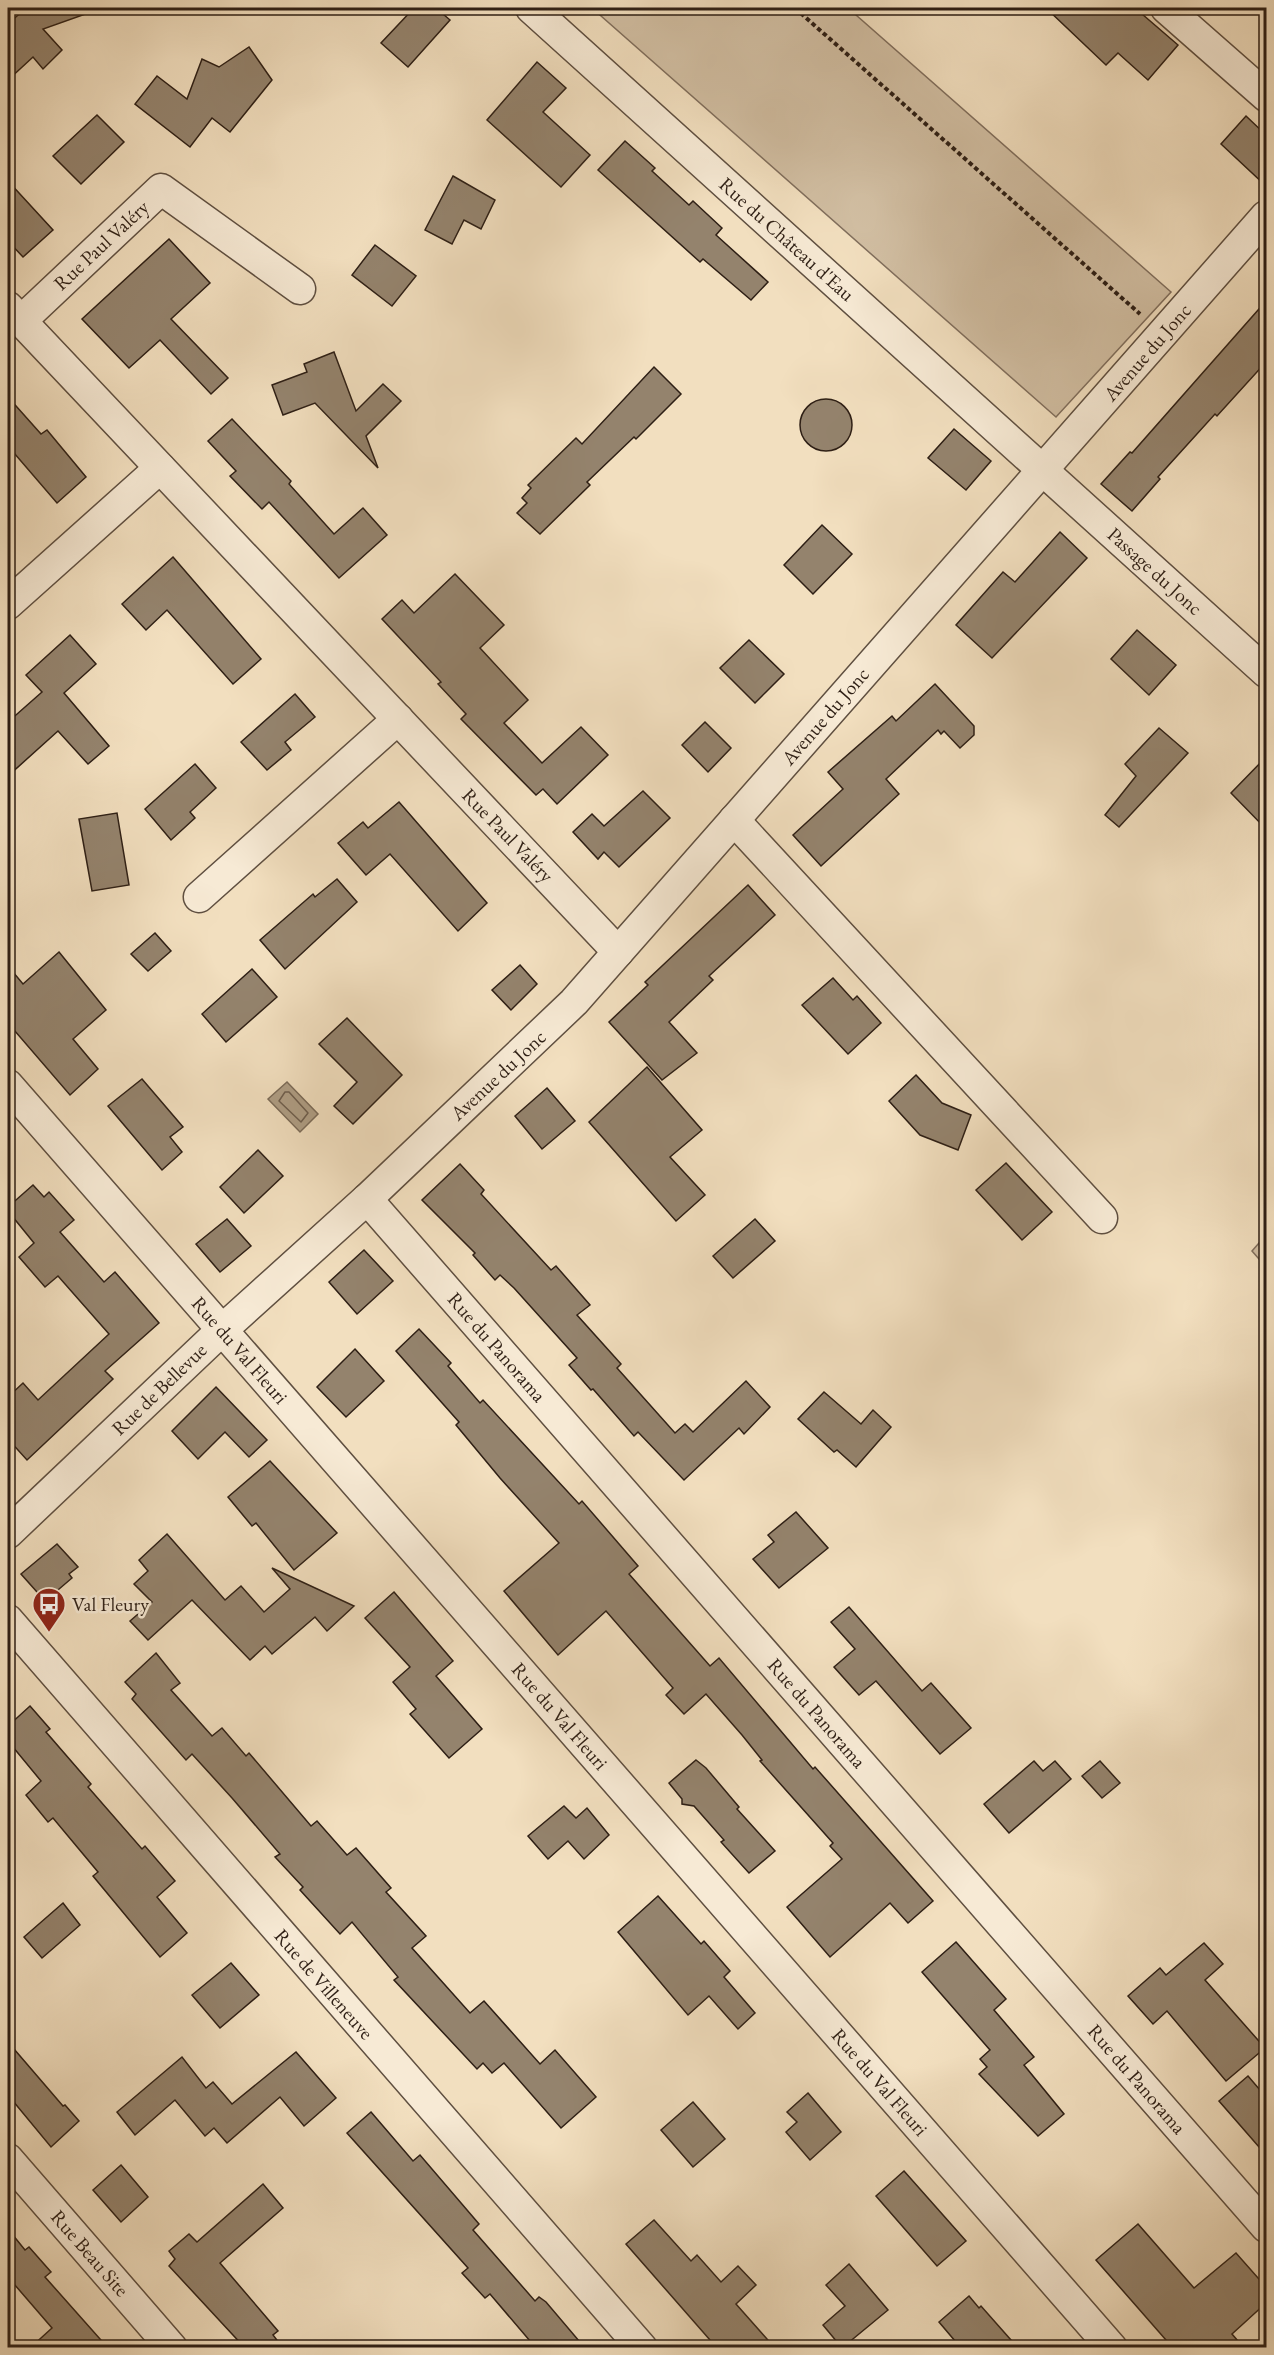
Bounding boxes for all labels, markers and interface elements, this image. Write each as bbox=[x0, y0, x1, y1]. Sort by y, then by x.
street label: Rue du Château d'Eau bbox=[714, 171, 861, 307]
street label: Rue Paul Valéry bbox=[48, 194, 154, 296]
street label: Avenue du Jonc bbox=[1097, 298, 1197, 407]
street label: Passage du Jonc bbox=[1102, 521, 1208, 621]
street label: Avenue du Jonc bbox=[775, 662, 875, 771]
street label: Rue Paul Valéry bbox=[456, 782, 560, 888]
street label: Avenue du Jonc bbox=[444, 1024, 551, 1127]
street label: Rue du Panorama bbox=[442, 1286, 552, 1408]
street label: Rue du Val Fleuri bbox=[186, 1291, 294, 1409]
street label: Rue de Bellevue bbox=[106, 1337, 212, 1441]
bus stop icon: Val Fleury bbox=[31, 1586, 67, 1633]
place label: Val Fleury bbox=[72, 1591, 149, 1617]
street label: Rue du Panorama bbox=[762, 1652, 872, 1774]
street label: Rue du Val Fleuri bbox=[506, 1657, 614, 1775]
street label: Rue de Villeneuve bbox=[269, 1923, 379, 2045]
street label: Rue du Panorama bbox=[1082, 2018, 1192, 2140]
street label: Rue du Val Fleuri bbox=[826, 2023, 934, 2141]
street label: Rue Beau Site bbox=[45, 2204, 135, 2302]

